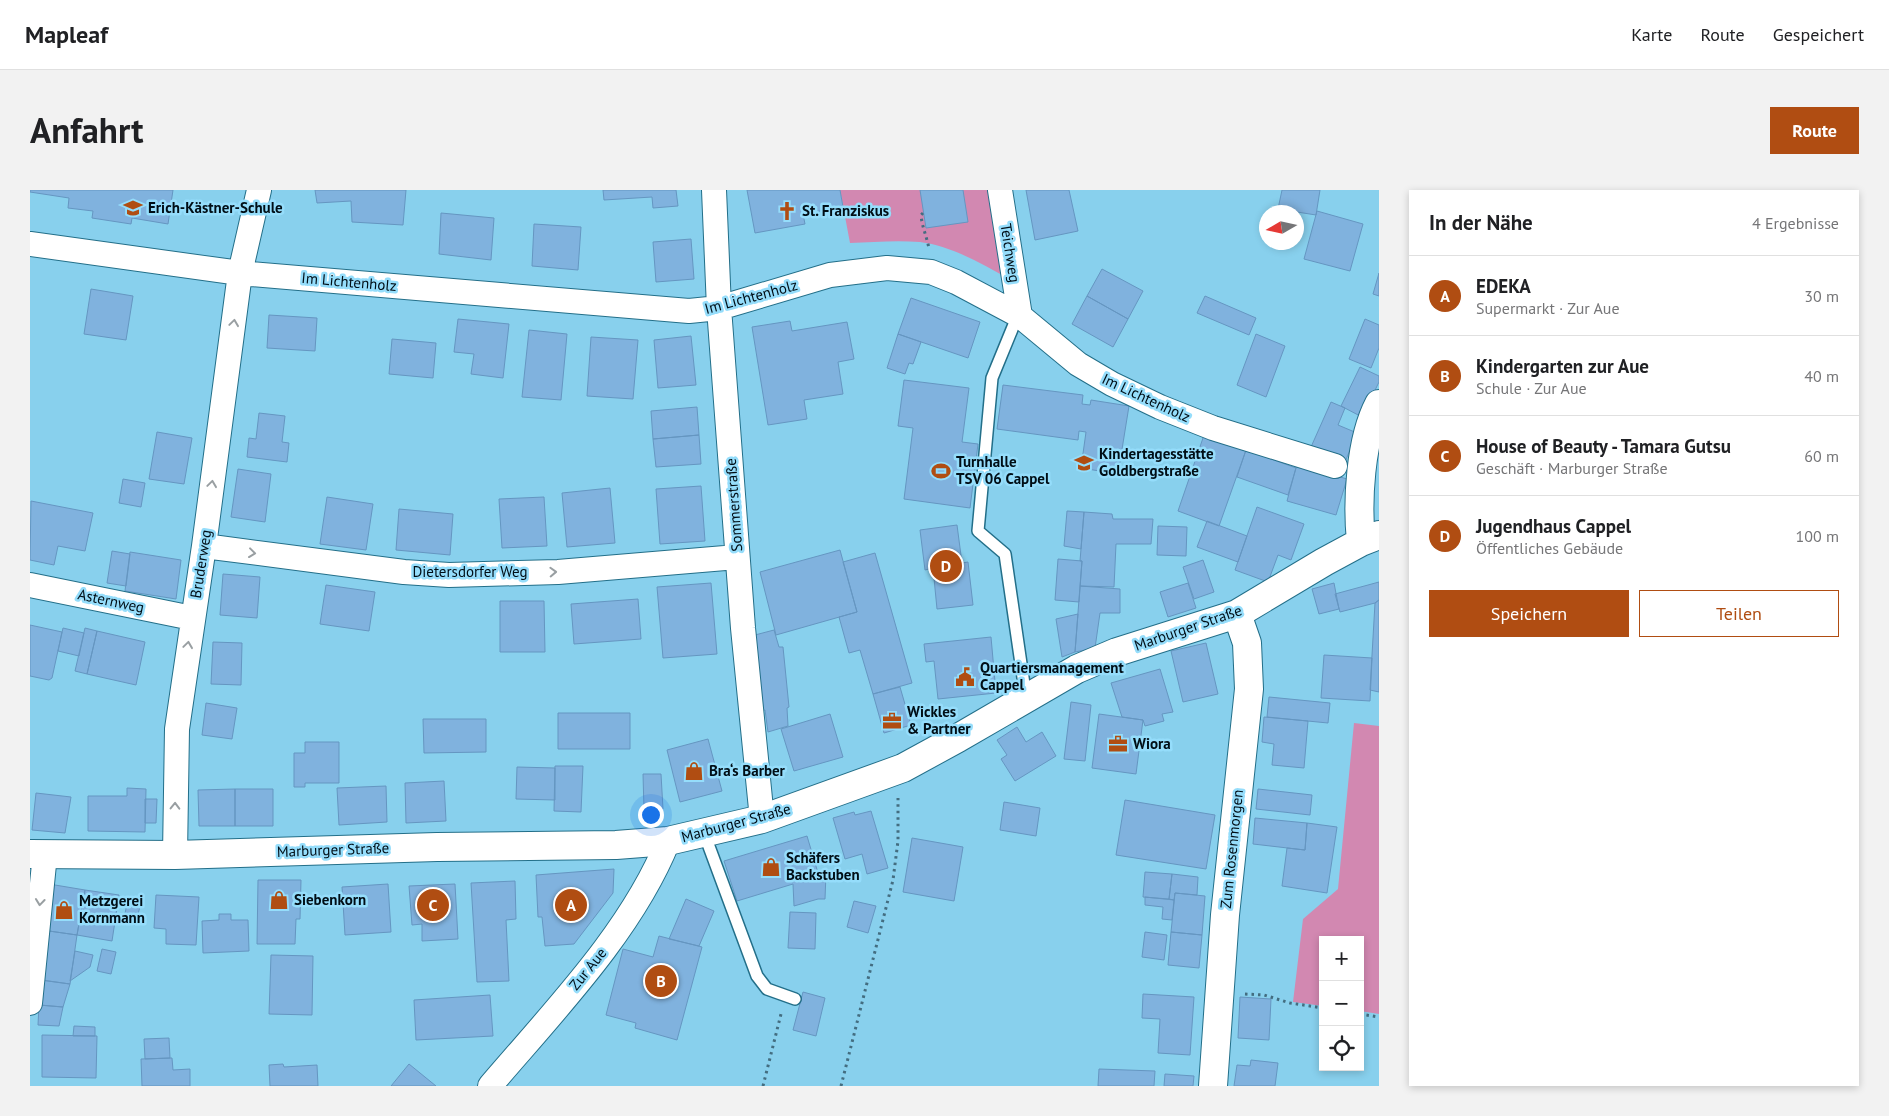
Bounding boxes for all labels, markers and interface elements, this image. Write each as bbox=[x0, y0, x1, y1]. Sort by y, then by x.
text: Mapleaf bbox=[25, 19, 108, 50]
text: Karte bbox=[1631, 23, 1672, 46]
text: Route bbox=[1700, 23, 1745, 46]
text: Gespeichert bbox=[1773, 23, 1864, 46]
text: Anfahrt bbox=[30, 107, 143, 153]
button: Route bbox=[1770, 107, 1859, 154]
school or university icon: Erich-Kästner-Schule bbox=[122, 197, 144, 219]
place label: Erich-Kästner-Schule bbox=[148, 198, 283, 217]
church icon: St. Franziskus bbox=[776, 200, 798, 222]
place label: St. Franziskus bbox=[802, 201, 889, 220]
north arrow bbox=[1259, 205, 1304, 250]
text: In der Nähe bbox=[1429, 209, 1533, 236]
text: 4 Ergebnisse bbox=[1752, 213, 1839, 233]
street label: Teichweg bbox=[996, 222, 1025, 284]
street label: Im Lichtenholz bbox=[301, 268, 397, 295]
text: EDEKA bbox=[1476, 274, 1531, 298]
street label: Im Lichtenholz bbox=[702, 275, 799, 318]
text: A bbox=[1440, 286, 1450, 306]
text: 30 m bbox=[1804, 286, 1839, 306]
text: Supermarkt · Zur Aue bbox=[1476, 298, 1620, 318]
one-way arrow bbox=[228, 319, 239, 327]
text: Kindergarten zur Aue bbox=[1476, 354, 1649, 378]
text: B bbox=[1440, 366, 1450, 386]
text: 40 m bbox=[1804, 366, 1839, 386]
street label: Im Lichtenholz bbox=[1099, 369, 1193, 426]
text: Schule · Zur Aue bbox=[1476, 378, 1587, 398]
text: House of Beauty - Tamara Gutsu bbox=[1476, 434, 1731, 458]
place label: Kindertagesstätte Goldbergstraße bbox=[1099, 444, 1214, 480]
text: C bbox=[1441, 446, 1449, 466]
text: 60 m bbox=[1804, 446, 1839, 466]
place label: Turnhalle TSV 06 Cappel bbox=[956, 452, 1050, 488]
school or university icon: Kindertagesstätte Goldbergstraße bbox=[1073, 452, 1095, 474]
street label: Sommerstraße bbox=[721, 458, 746, 552]
text: Geschäft · Marburger Straße bbox=[1476, 458, 1668, 478]
sports icon: Turnhalle TSV 06 Cappel bbox=[930, 460, 952, 482]
one-way arrow bbox=[206, 480, 217, 488]
text: Jugendhaus Cappel bbox=[1476, 514, 1631, 538]
text: D bbox=[1440, 526, 1450, 546]
text: 100 m bbox=[1796, 526, 1839, 546]
street label: Bruderweg bbox=[186, 528, 215, 600]
text: Öffentliches Gebäude bbox=[1476, 538, 1623, 558]
one-way arrow bbox=[248, 547, 256, 558]
pin: D bbox=[930, 547, 962, 585]
street label: Dietersdorfer Weg bbox=[413, 562, 527, 581]
one-way arrow bbox=[550, 566, 558, 577]
street label: Asternweg bbox=[76, 584, 146, 617]
button: Speichern bbox=[1429, 590, 1629, 637]
button: Teilen bbox=[1639, 590, 1839, 637]
street label: Marburger Straße bbox=[1132, 600, 1244, 655]
one-way arrow bbox=[183, 640, 193, 649]
place label: Quartiersmanagement Cappel bbox=[980, 658, 1124, 694]
public building icon: Quartiersmanagement Cappel bbox=[954, 666, 976, 688]
place label: Wickles & Partner bbox=[907, 702, 971, 738]
office icon: Wickles & Partner bbox=[881, 710, 903, 732]
office icon: Wiora bbox=[1107, 733, 1129, 755]
place label: Wiora bbox=[1133, 734, 1171, 753]
shop icon: Bra‘s Barber bbox=[683, 760, 705, 782]
place label: Bra‘s Barber bbox=[709, 761, 786, 780]
street label: Zum Rosenmorgen bbox=[1216, 788, 1247, 909]
street label: Marburger Straße bbox=[679, 799, 793, 846]
one-way arrow bbox=[170, 802, 180, 810]
your location bbox=[638, 802, 664, 828]
street label: Marburger Straße bbox=[276, 838, 390, 861]
place label: Schäfers Backstuben bbox=[786, 848, 860, 884]
shop icon: Schäfers Backstuben bbox=[760, 856, 782, 878]
pin: C bbox=[417, 886, 449, 924]
pin: A bbox=[555, 886, 587, 924]
shop icon: Siebenkorn bbox=[268, 889, 290, 911]
place label: Siebenkorn bbox=[294, 890, 366, 909]
place label: Metzgerei Kornmann bbox=[79, 891, 145, 927]
one-way arrow bbox=[35, 899, 46, 907]
shop icon: Metzgerei Kornmann bbox=[53, 899, 75, 921]
map controls bbox=[1319, 936, 1364, 1071]
button: + bbox=[1319, 936, 1364, 981]
street label: Zur Aue bbox=[565, 944, 610, 994]
pin: B bbox=[645, 962, 677, 1000]
button: − bbox=[1319, 981, 1364, 1026]
button: locate bbox=[1319, 1026, 1364, 1071]

